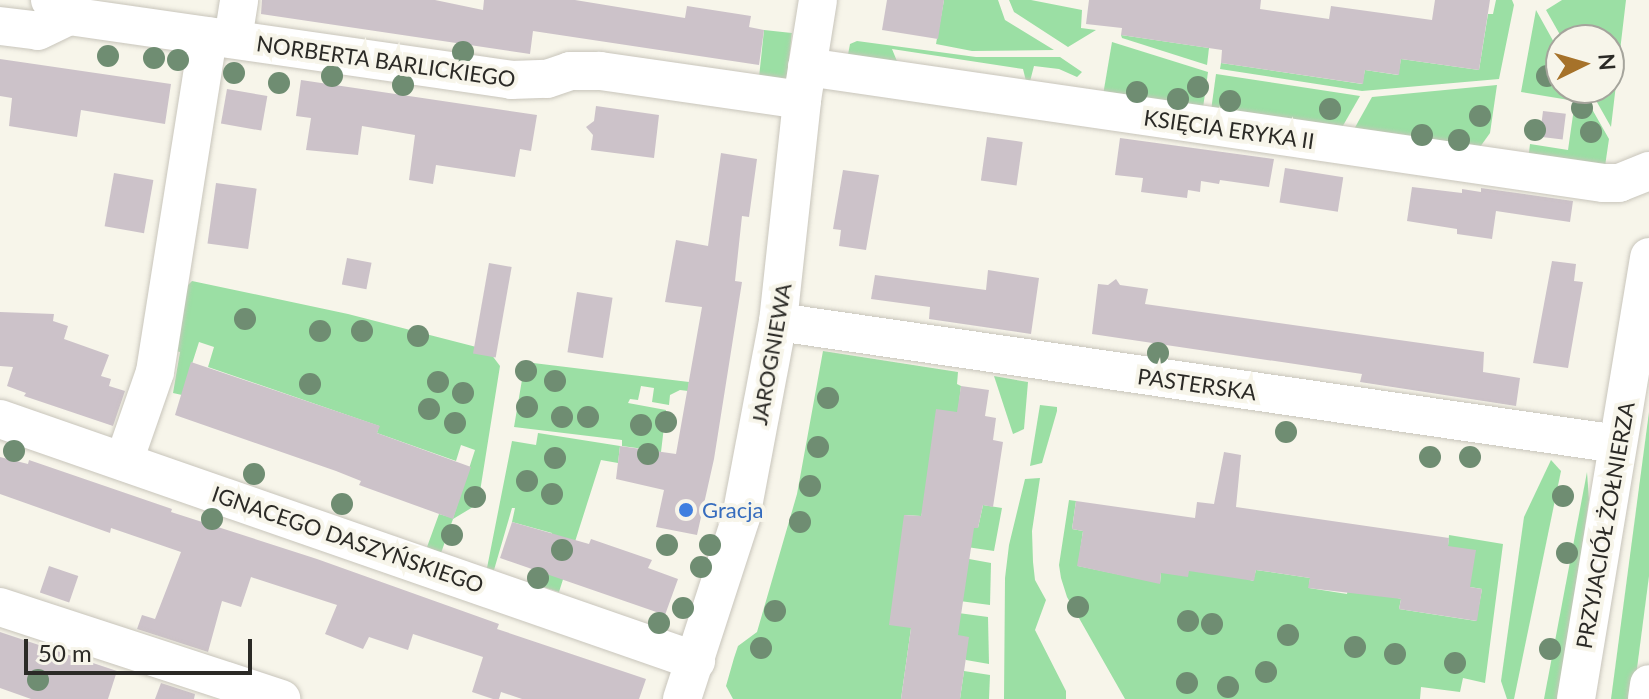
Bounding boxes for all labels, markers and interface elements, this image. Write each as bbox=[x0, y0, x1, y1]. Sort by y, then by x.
north arrow bbox=[1545, 24, 1625, 104]
street label: NORBERTA BARLICKIEGO bbox=[254, 30, 518, 92]
text: N bbox=[1593, 52, 1622, 72]
street label: KSIĘCIA ERYKA II bbox=[1141, 104, 1317, 154]
street label: JAROGNIEWA bbox=[746, 281, 796, 427]
street label: PASTERSKA bbox=[1136, 363, 1258, 405]
street label: PRZYJACIÓŁ ŻOŁNIERZA bbox=[1570, 399, 1640, 651]
street label: IGNACEGO DASZYŃSKIEGO bbox=[209, 480, 487, 598]
place label: Gracja bbox=[702, 497, 763, 523]
marker: Gracja bbox=[677, 501, 695, 519]
scale bar bbox=[28, 623, 256, 673]
text: 50 m bbox=[38, 638, 92, 667]

